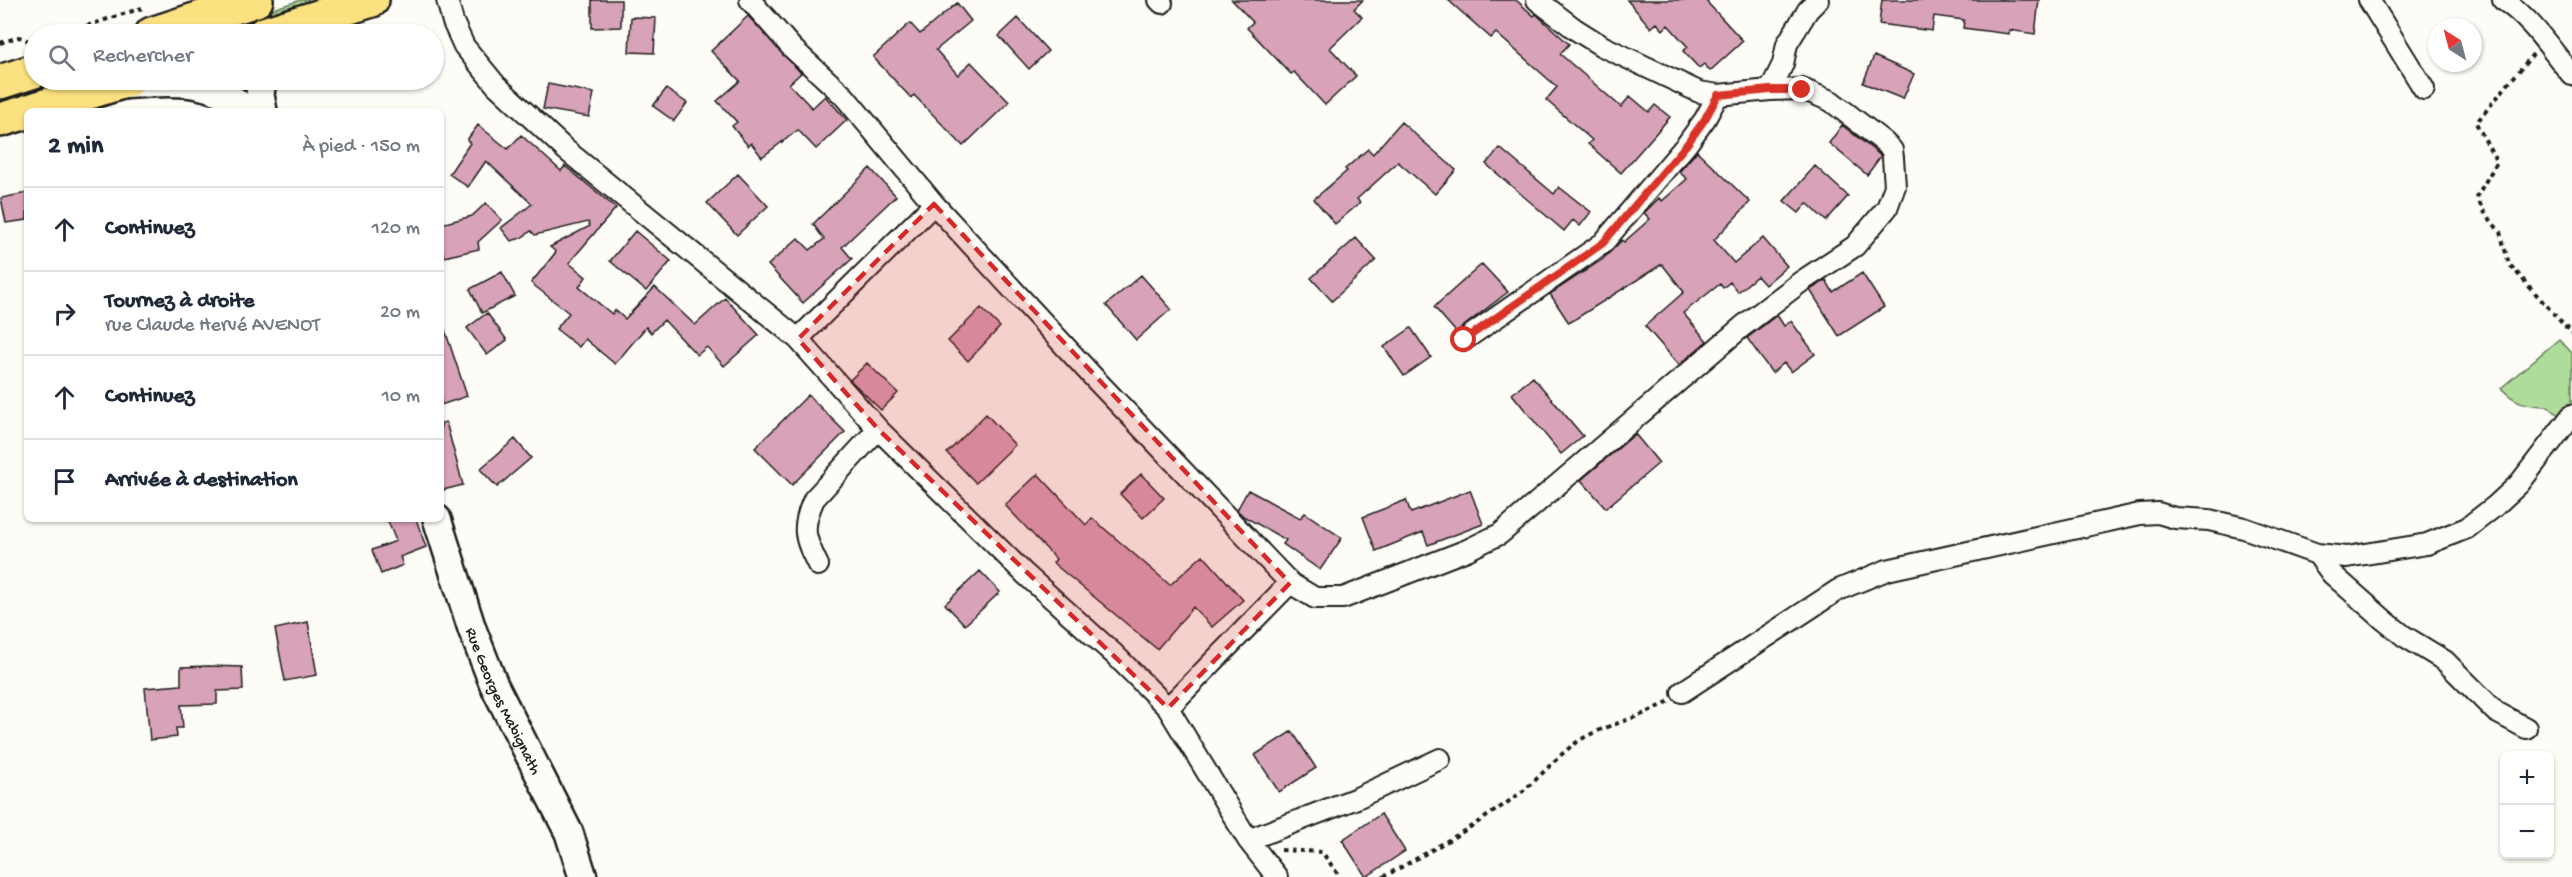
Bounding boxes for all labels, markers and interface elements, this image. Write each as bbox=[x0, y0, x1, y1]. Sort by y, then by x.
north arrow bbox=[2428, 18, 2482, 72]
search box bbox=[24, 24, 444, 90]
icon: search bbox=[45, 41, 78, 74]
text: Rechercher bbox=[93, 44, 193, 70]
route end bbox=[1788, 76, 1814, 102]
text: 2 min bbox=[48, 132, 103, 163]
text: À pied · 150 m bbox=[303, 136, 420, 159]
icon: ahead bbox=[48, 213, 81, 246]
text: Continuez bbox=[105, 216, 194, 242]
text: 120 m bbox=[372, 218, 420, 241]
text: Tournez à droite bbox=[105, 289, 254, 315]
icon: right bbox=[48, 297, 81, 330]
text: 20 m bbox=[380, 302, 420, 325]
text: rue Claude Hervé AVENOT bbox=[105, 315, 320, 338]
route start bbox=[1450, 326, 1476, 352]
icon: ahead bbox=[48, 381, 81, 414]
text: Continuez bbox=[105, 384, 194, 410]
text: 10 m bbox=[382, 386, 420, 409]
icon: arrive bbox=[48, 465, 81, 498]
text: Arrivée à destination bbox=[105, 468, 298, 494]
street label: Rue Georges Mabignath bbox=[459, 625, 544, 779]
map controls bbox=[2500, 751, 2554, 859]
button: + bbox=[2500, 751, 2554, 805]
button: − bbox=[2500, 805, 2554, 859]

